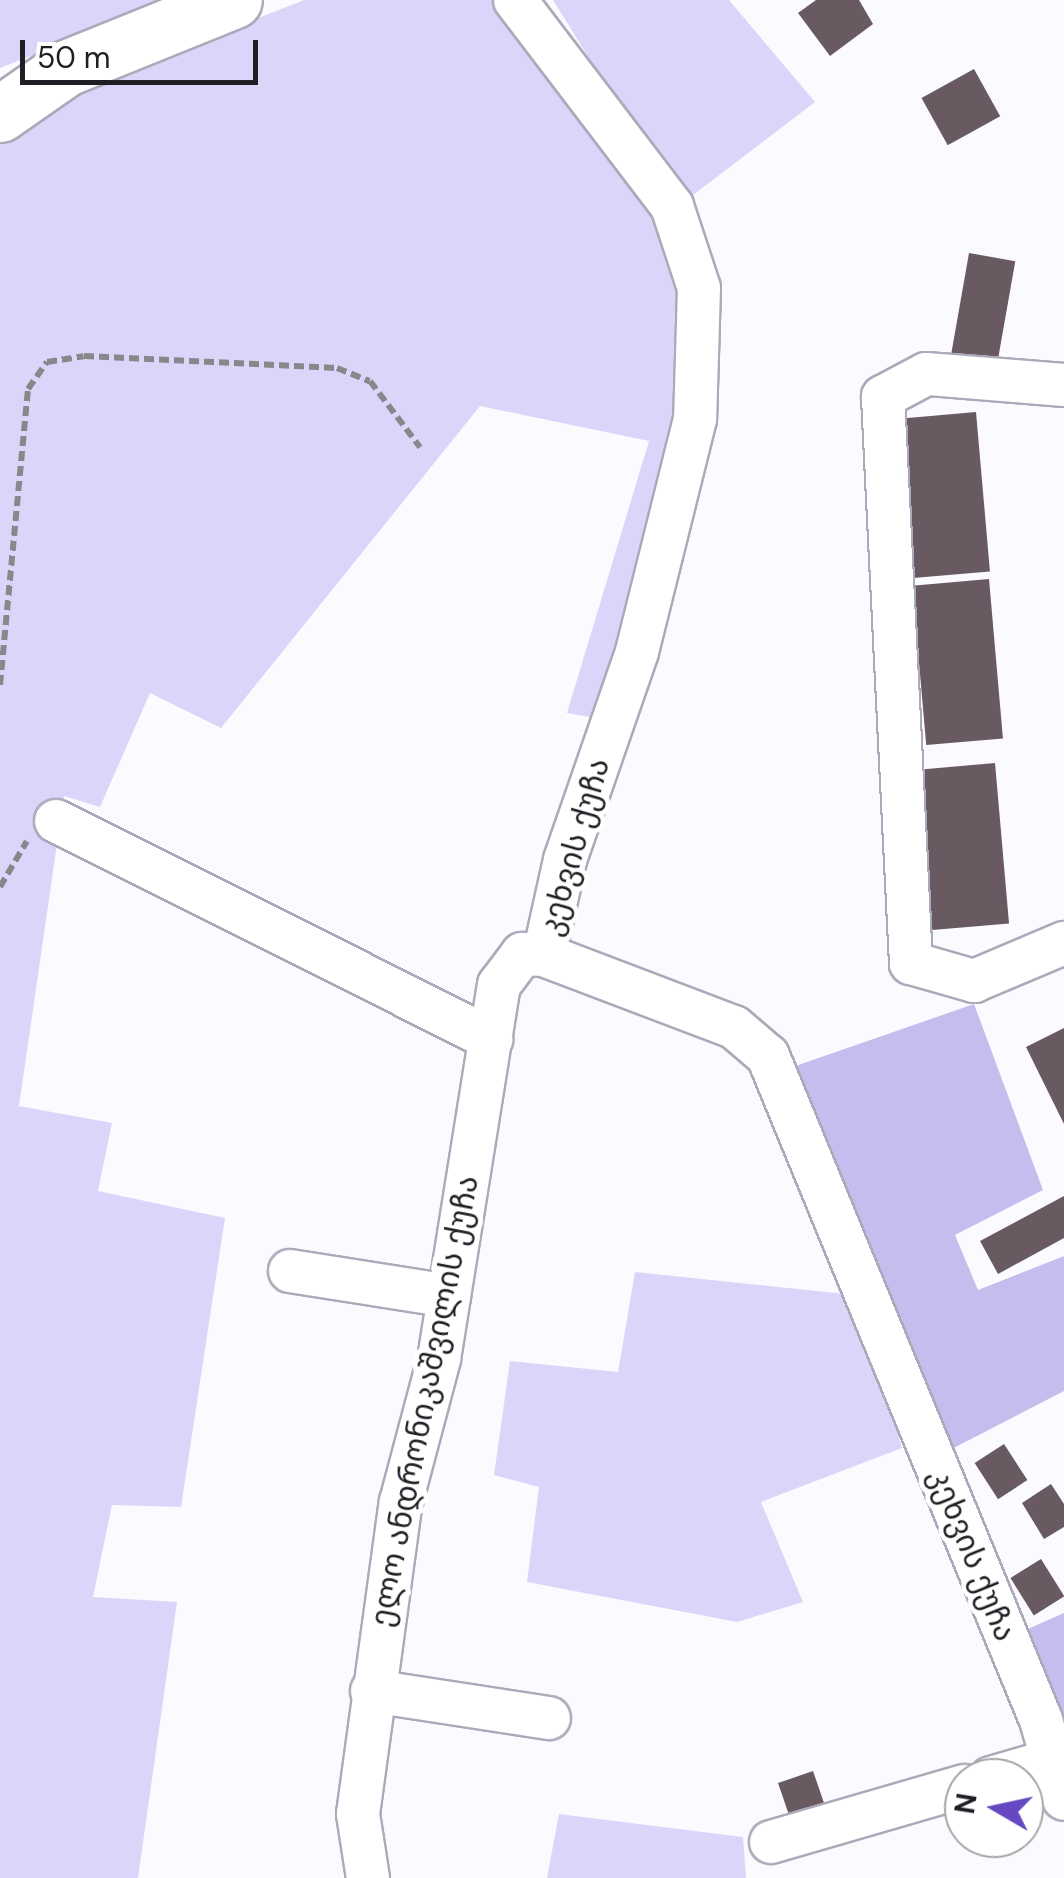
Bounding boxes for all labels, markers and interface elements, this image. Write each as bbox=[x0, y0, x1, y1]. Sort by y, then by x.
scale bar bbox=[25, 20, 262, 82]
text: 50 m bbox=[37, 38, 111, 77]
street label: კეხვის ქუჩა bbox=[533, 754, 617, 940]
street label: ელო ანდრონიკაშვილის ქუჩა bbox=[364, 1173, 486, 1629]
street label: კეხვის ქუჩა bbox=[921, 1464, 1023, 1646]
north arrow bbox=[944, 1758, 1044, 1858]
text: N bbox=[946, 1791, 986, 1817]

